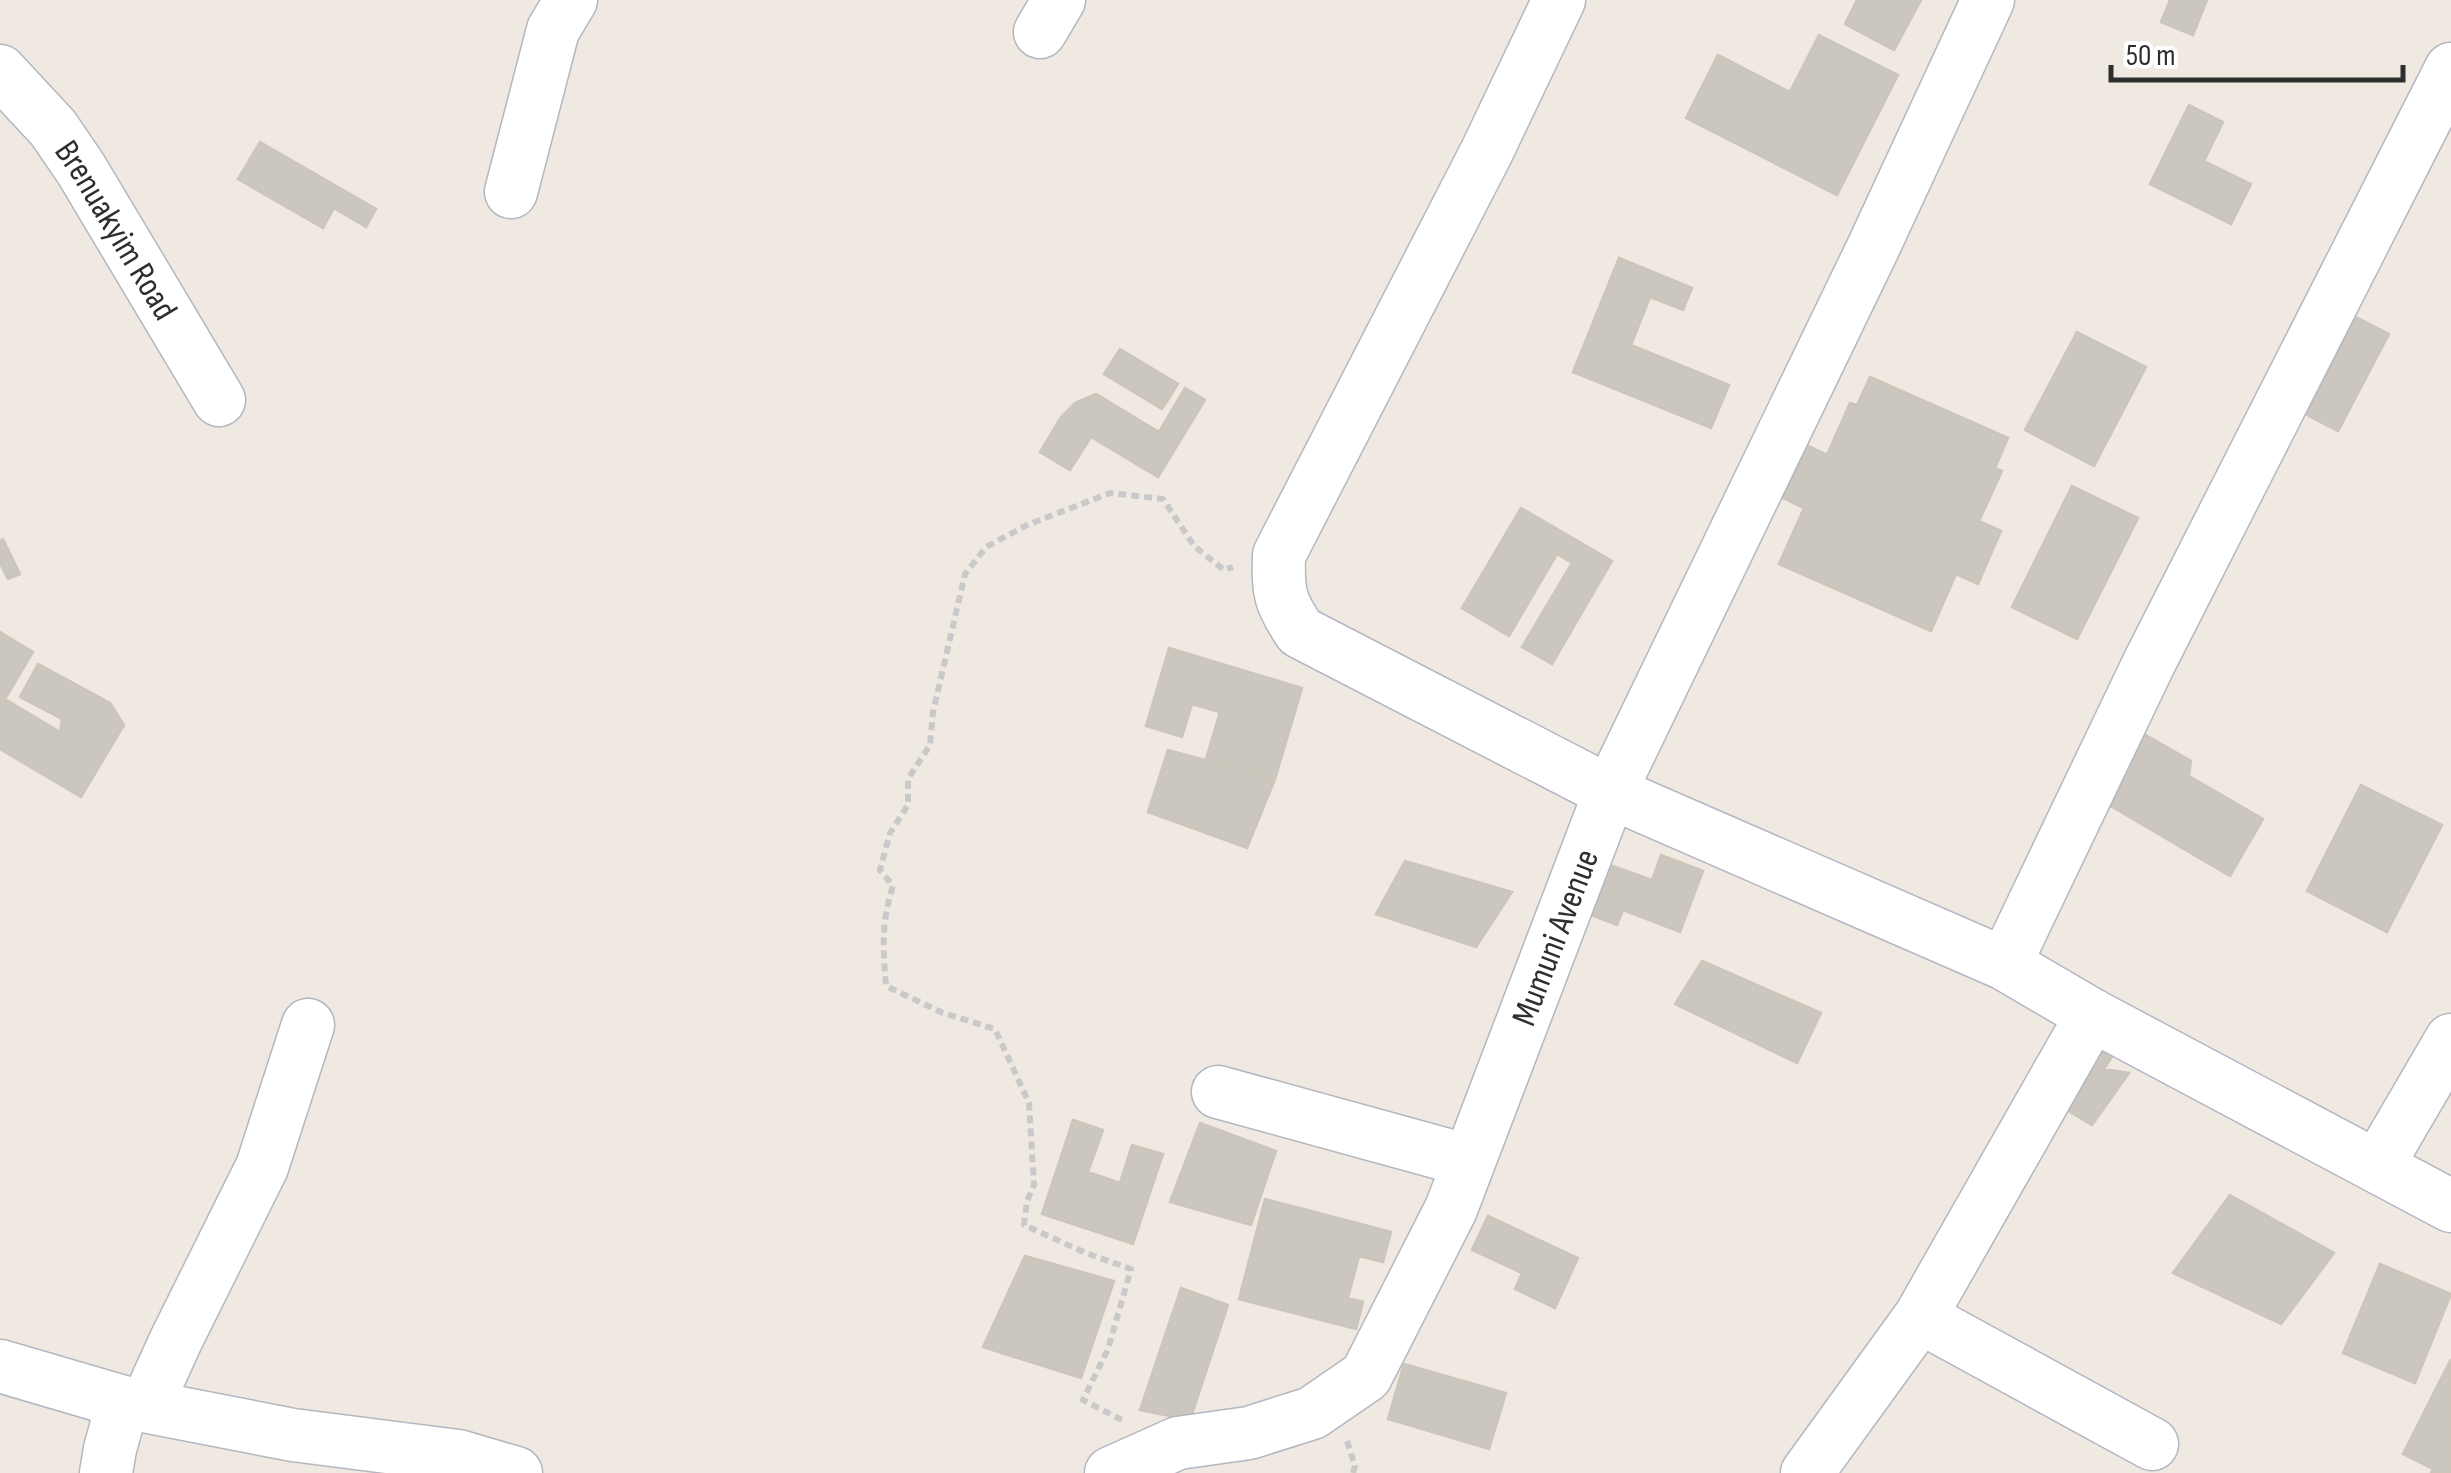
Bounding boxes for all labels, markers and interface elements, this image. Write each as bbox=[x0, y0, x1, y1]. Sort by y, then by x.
scale bar bbox=[2111, 20, 2404, 82]
text: 50 m bbox=[2126, 38, 2175, 74]
street label: Brenuakyim Road bbox=[45, 133, 186, 328]
street label: Mumuni Avenue bbox=[1503, 843, 1609, 1032]

